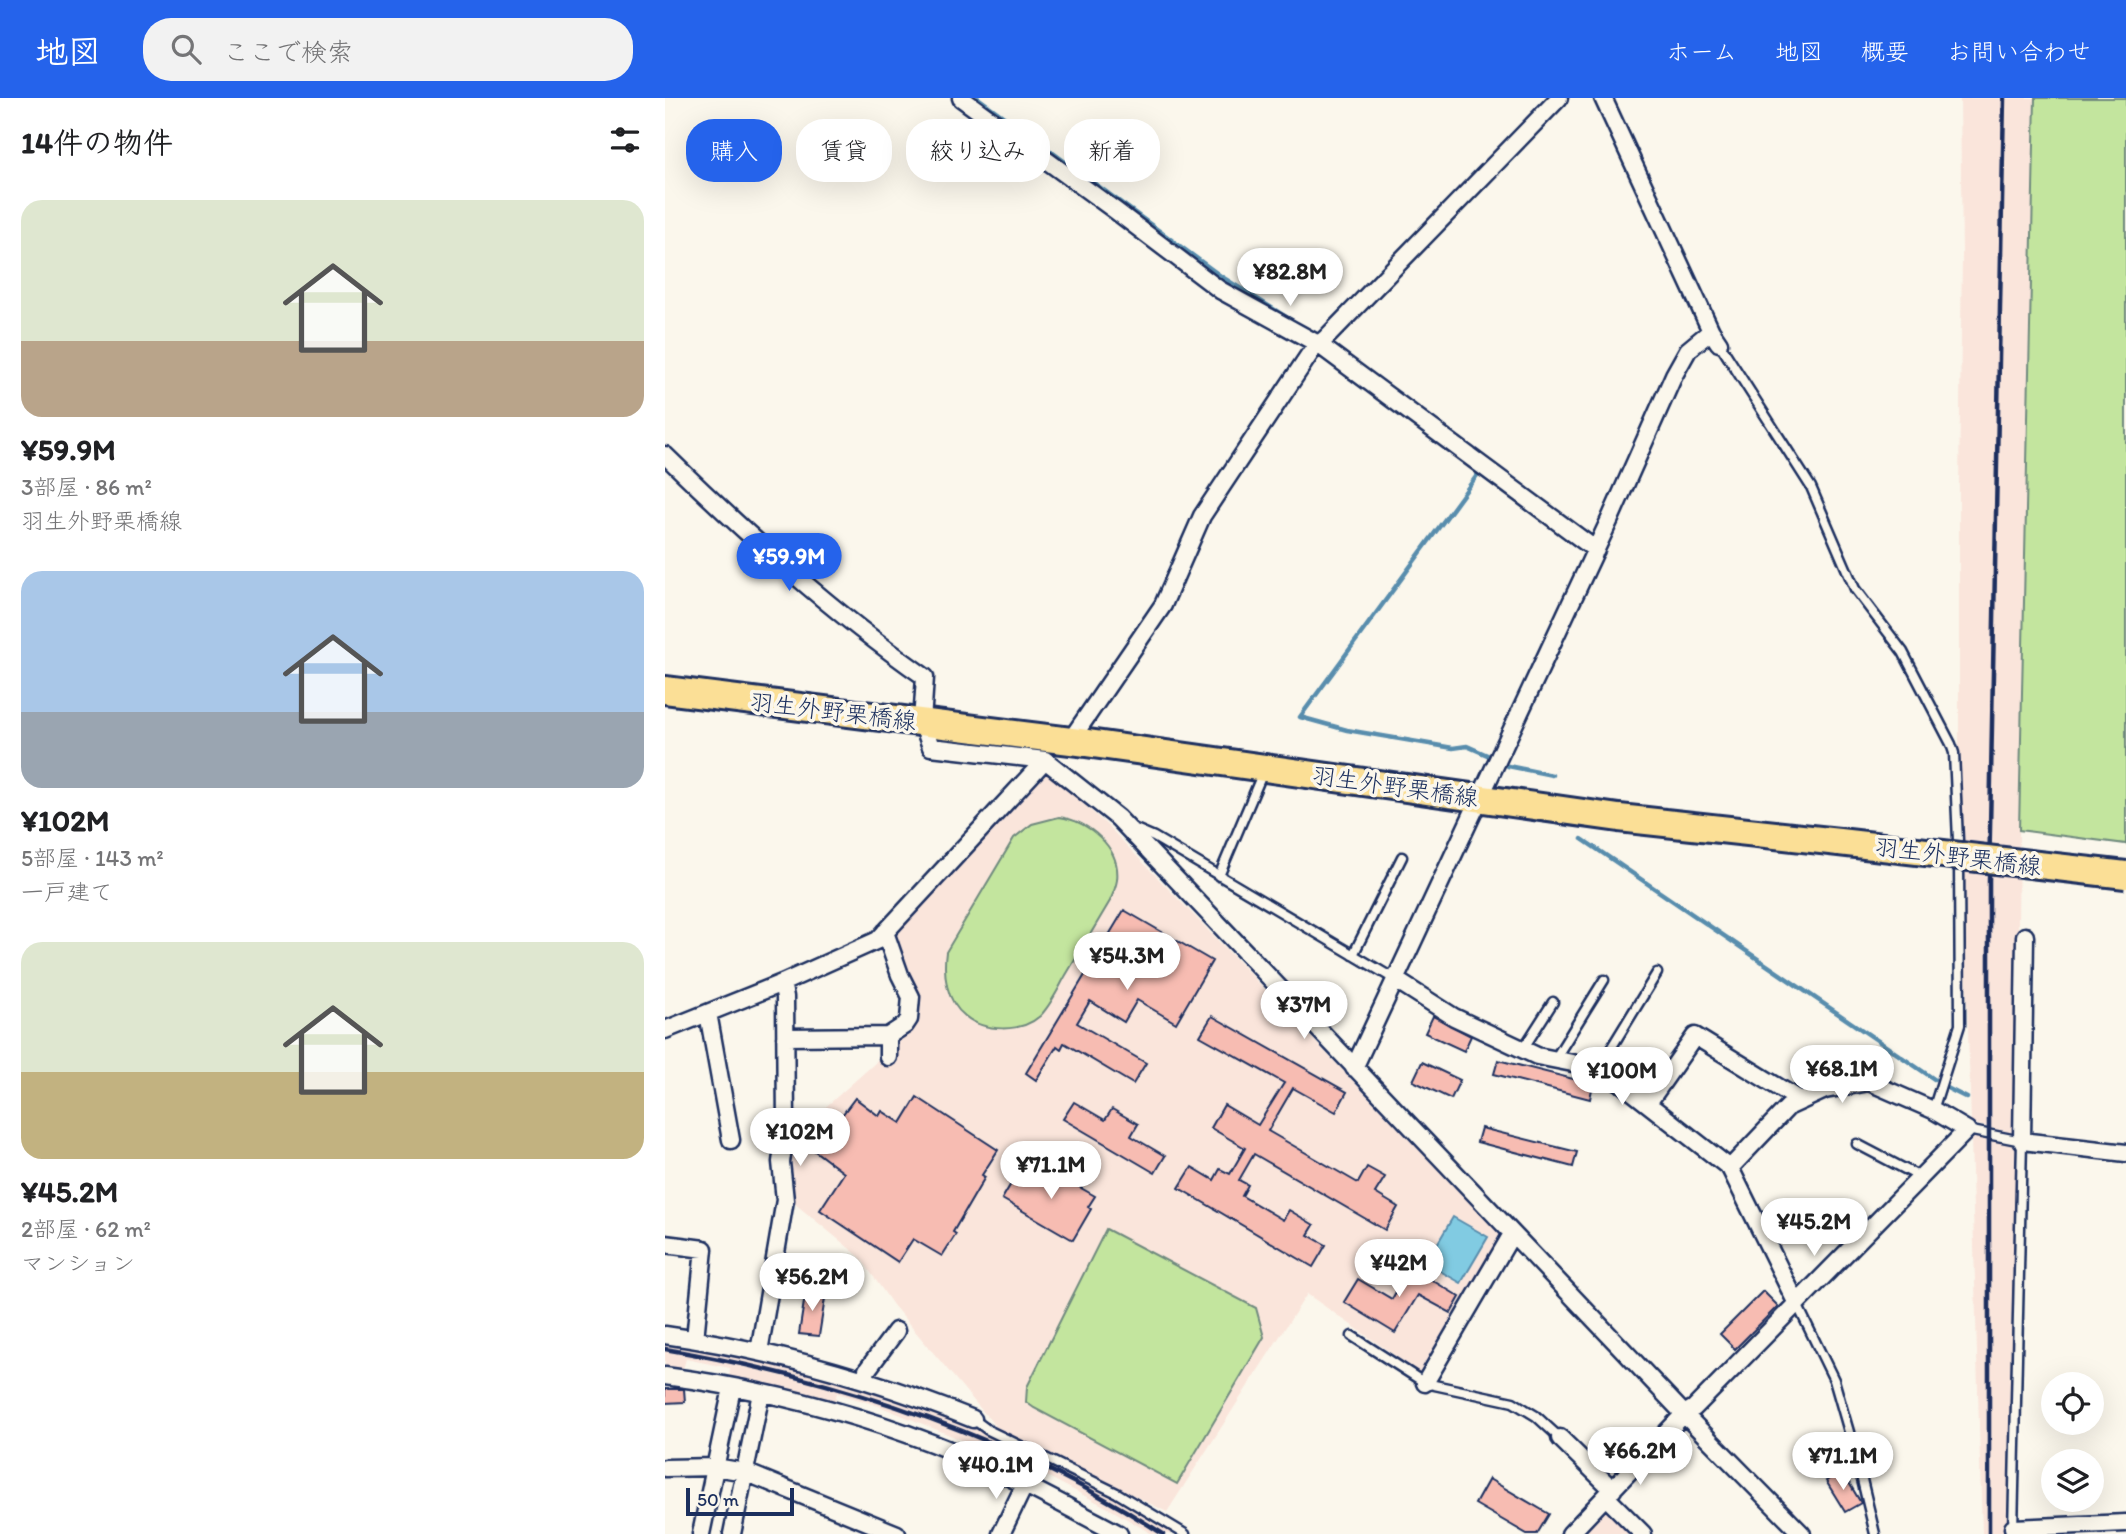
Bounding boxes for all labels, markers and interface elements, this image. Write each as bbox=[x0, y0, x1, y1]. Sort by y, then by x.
search box bbox=[143, 18, 633, 81]
icon: search bbox=[167, 30, 205, 68]
text: 地図 bbox=[35, 32, 101, 71]
text: ここで検索 bbox=[223, 36, 353, 68]
text: ホーム bbox=[1666, 37, 1737, 66]
text: 地図 bbox=[1775, 37, 1823, 66]
text: 概要 bbox=[1861, 37, 1909, 66]
text: お問い合わせ bbox=[1947, 37, 2091, 66]
chip: 購入 bbox=[686, 119, 782, 182]
chip: 賃貸 bbox=[796, 119, 892, 182]
chip: 絞り込み bbox=[906, 119, 1050, 182]
chip: 新着 bbox=[1064, 119, 1160, 182]
icon: filters bbox=[606, 121, 644, 159]
text: 14件の物件 bbox=[21, 124, 173, 161]
icon: home bbox=[270, 245, 396, 371]
pin: ¥82.8M bbox=[1233, 248, 1347, 308]
text: ¥82.8M bbox=[1253, 257, 1327, 285]
text: ¥59.9M bbox=[21, 431, 116, 468]
text: 3部屋 · 86 m² bbox=[21, 473, 152, 501]
text: 羽生外野栗橋線 bbox=[21, 507, 182, 535]
pin: ¥59.9M bbox=[732, 533, 846, 593]
text: ¥59.9M bbox=[753, 542, 825, 570]
icon: home bbox=[270, 616, 396, 742]
street label: 羽生外野栗橋線 bbox=[748, 686, 918, 736]
street label: 羽生外野栗橋線 bbox=[1310, 760, 1480, 812]
text: ¥102M bbox=[21, 802, 110, 839]
street label: 羽生外野栗橋線 bbox=[1873, 831, 2043, 881]
text: 5部屋 · 143 m² bbox=[21, 844, 164, 872]
text: 一戸建て bbox=[21, 878, 113, 906]
pin: ¥54.3M bbox=[1070, 932, 1184, 992]
text: ¥54.3M bbox=[1089, 941, 1165, 969]
pin: ¥37M bbox=[1263, 982, 1345, 1041]
icon: home bbox=[270, 987, 396, 1113]
text: ¥37M bbox=[1277, 990, 1331, 1018]
pin: ¥68.1M bbox=[1785, 1046, 1899, 1105]
pin: ¥100M bbox=[1573, 1048, 1671, 1107]
text: ¥68.1M bbox=[1806, 1054, 1878, 1082]
text: ¥100M bbox=[1587, 1056, 1657, 1084]
pin: ¥102M bbox=[751, 1108, 849, 1168]
text: ¥102M bbox=[766, 1117, 834, 1145]
pin: ¥71.1M bbox=[994, 1142, 1108, 1201]
text: ¥71.1M bbox=[1016, 1150, 1086, 1178]
text: ¥45.2M bbox=[21, 1173, 118, 1210]
pin: ¥45.2M bbox=[1757, 1198, 1871, 1258]
text: ¥45.2M bbox=[1777, 1207, 1851, 1235]
text: 2部屋 · 62 m² bbox=[21, 1215, 151, 1243]
pin: ¥42M bbox=[1358, 1240, 1440, 1299]
text: ¥42M bbox=[1371, 1248, 1427, 1276]
text: マンション bbox=[21, 1249, 135, 1277]
pin: ¥56.2M bbox=[755, 1254, 869, 1313]
text: ¥56.2M bbox=[776, 1262, 848, 1290]
map controls bbox=[2041, 1372, 2104, 1512]
button: locate bbox=[2041, 1372, 2104, 1435]
pin: ¥66.2M bbox=[1583, 1428, 1697, 1487]
pin: ¥71.1M bbox=[1786, 1432, 1900, 1492]
text: ¥66.2M bbox=[1603, 1436, 1677, 1464]
text: ¥71.1M bbox=[1808, 1441, 1878, 1469]
pin: ¥40.1M bbox=[939, 1442, 1053, 1501]
button: layers bbox=[2041, 1449, 2104, 1512]
text: ¥40.1M bbox=[958, 1450, 1034, 1478]
scale bar bbox=[686, 1485, 795, 1517]
text: 50 m bbox=[697, 1488, 739, 1511]

